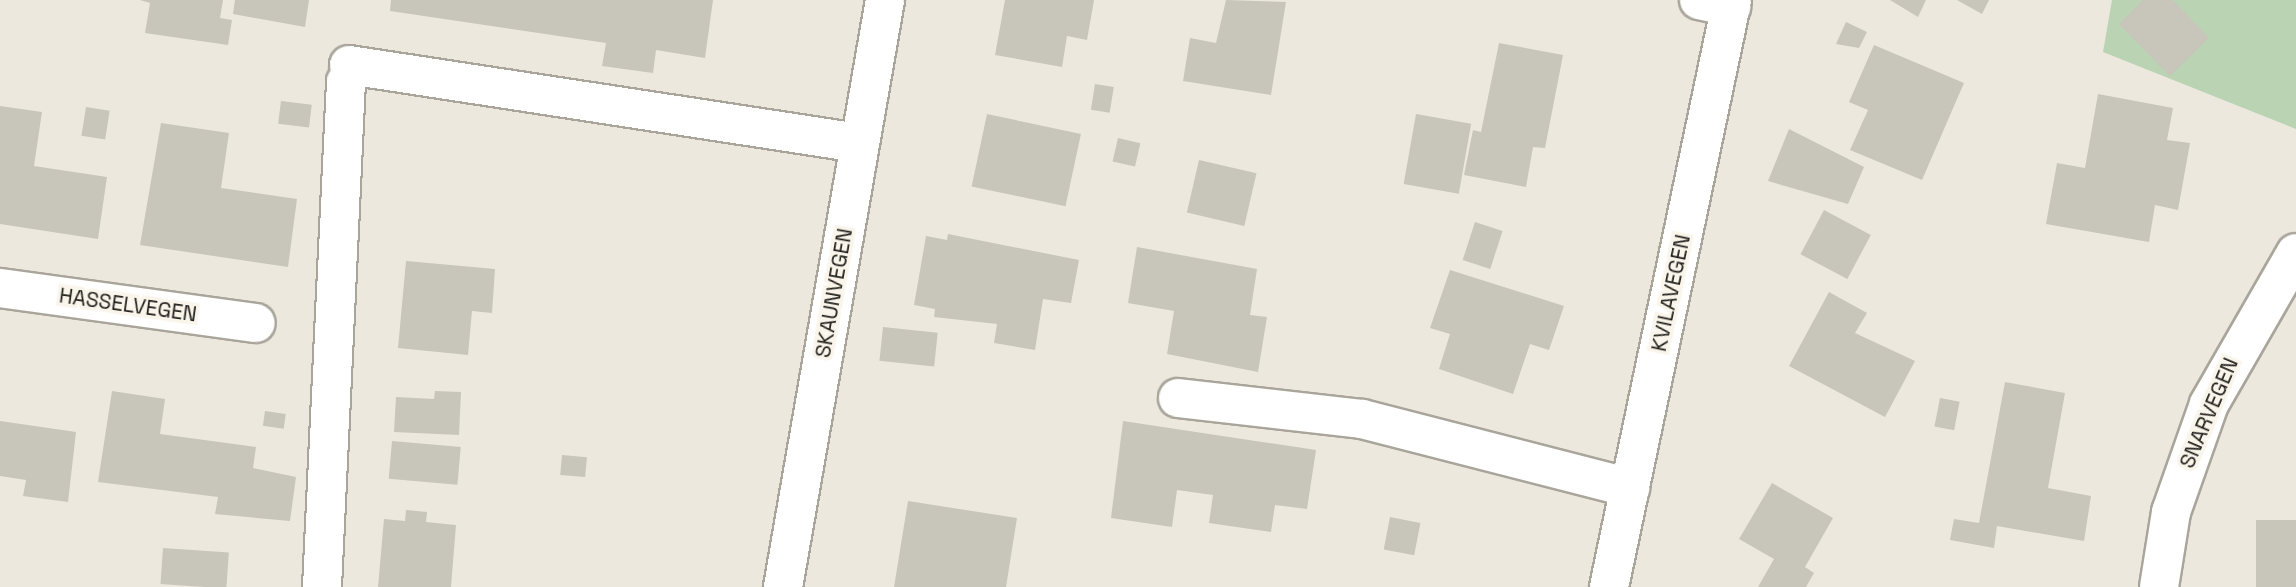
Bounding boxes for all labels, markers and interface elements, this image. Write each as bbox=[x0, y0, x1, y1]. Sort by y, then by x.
street label: SKAUNVEGEN bbox=[810, 226, 858, 360]
street label: KVILAVEGEN bbox=[1646, 232, 1696, 354]
street label: HASSELVEGEN bbox=[58, 283, 198, 327]
street label: SNARVEGEN bbox=[2174, 354, 2244, 472]

